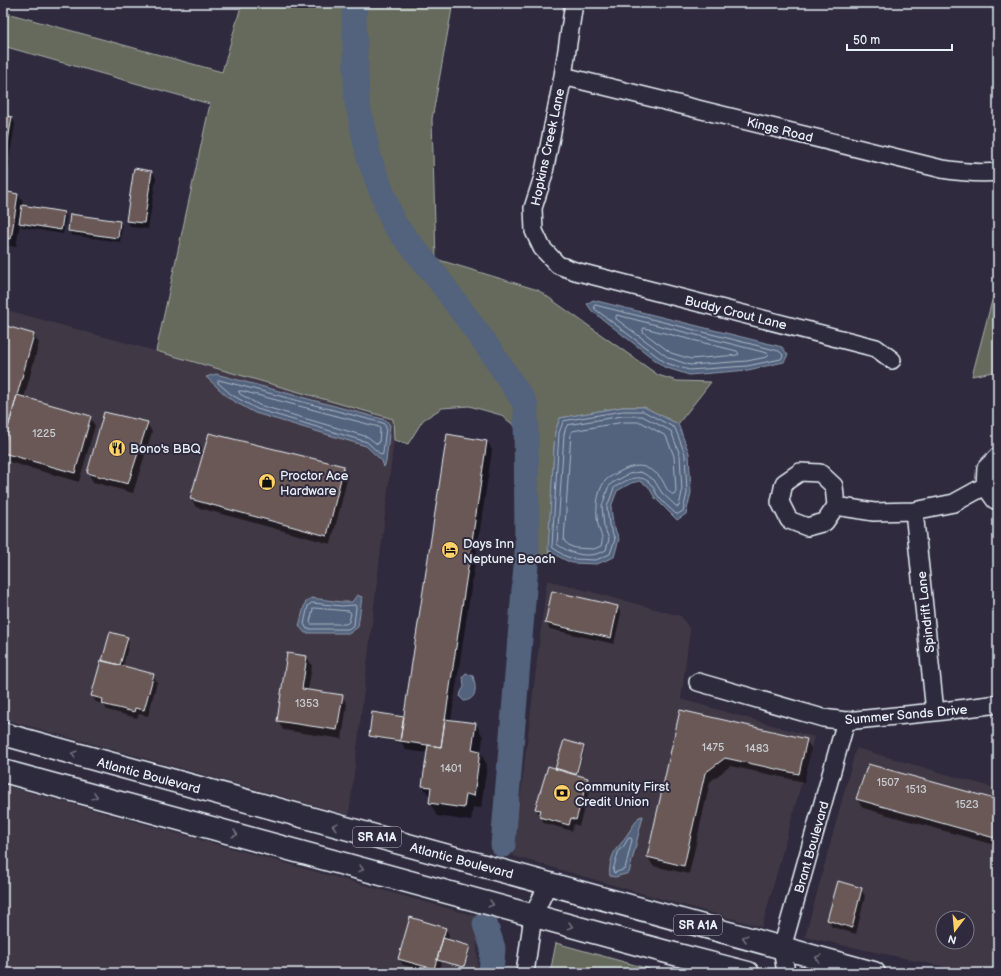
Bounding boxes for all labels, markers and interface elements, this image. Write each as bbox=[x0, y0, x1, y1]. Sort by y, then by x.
scale bar bbox=[847, 26, 952, 52]
text: 50 m bbox=[853, 33, 880, 48]
street label: Hopkins Creek Lane bbox=[528, 87, 568, 207]
street label: Kings Road bbox=[745, 114, 815, 146]
street label: Buddy Crout Lane bbox=[683, 293, 789, 333]
house number: 1225 bbox=[32, 427, 56, 440]
restaurant icon: Bono's BBQ bbox=[107, 438, 127, 458]
place label: Bono's BBQ bbox=[130, 441, 202, 457]
place label: Proctor Ace Hardware bbox=[280, 468, 349, 499]
shop icon: Proctor Ace Hardware bbox=[257, 472, 277, 492]
place label: Days Inn Neptune Beach bbox=[463, 536, 556, 567]
hotel icon: Days Inn Neptune Beach bbox=[440, 540, 460, 560]
street label: Spindrift Lane bbox=[914, 570, 938, 653]
house number: 1353 bbox=[295, 697, 319, 710]
street label: Summer Sands Drive bbox=[844, 702, 968, 728]
house number: 1475 bbox=[702, 741, 724, 754]
house number: 1483 bbox=[745, 742, 769, 755]
one-way arrow bbox=[71, 750, 78, 759]
street label: Atlantic Boulevard bbox=[95, 755, 202, 797]
house number: 1401 bbox=[440, 762, 462, 775]
house number: 1507 bbox=[877, 776, 900, 789]
place label: Community First Credit Union bbox=[575, 779, 669, 810]
bank icon: Community First Credit Union bbox=[552, 783, 572, 803]
house number: 1513 bbox=[905, 783, 927, 796]
one-way arrow bbox=[91, 791, 98, 799]
house number: 1523 bbox=[955, 798, 979, 811]
street label: Brant Boulevard bbox=[791, 800, 833, 895]
one-way arrow bbox=[332, 822, 338, 830]
road number: SR A1A bbox=[353, 827, 401, 847]
one-way arrow bbox=[232, 829, 239, 838]
street label: Atlantic Boulevard bbox=[408, 840, 515, 882]
one-way arrow bbox=[357, 864, 364, 872]
one-way arrow bbox=[488, 900, 494, 908]
north arrow bbox=[935, 910, 975, 950]
road number: SR A1A bbox=[674, 915, 722, 935]
one-way arrow bbox=[566, 921, 573, 930]
text: N bbox=[947, 932, 958, 947]
one-way arrow bbox=[742, 934, 749, 943]
one-way arrow bbox=[814, 954, 821, 963]

